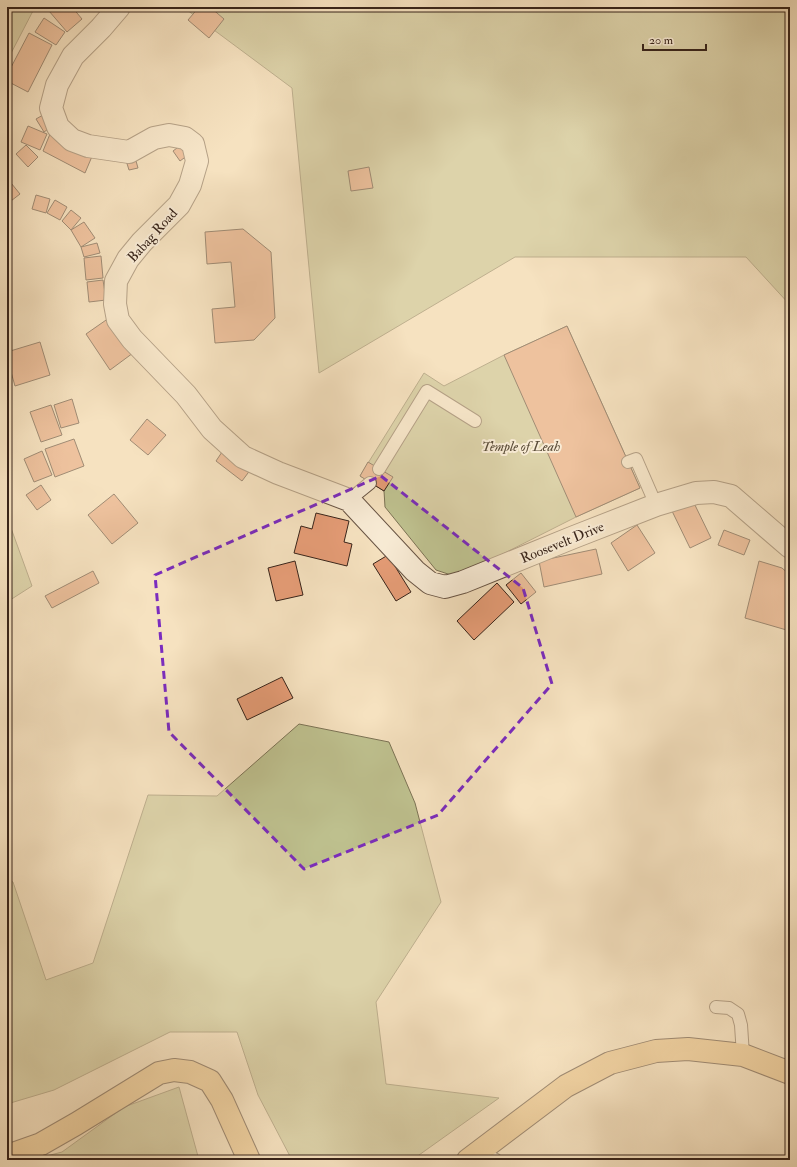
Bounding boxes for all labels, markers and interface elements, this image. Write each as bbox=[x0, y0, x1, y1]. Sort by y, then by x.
scale bar bbox=[643, 26, 706, 52]
text: 20 m bbox=[649, 33, 674, 48]
street label: Babag Road bbox=[124, 205, 181, 266]
park label: Temple of Leah bbox=[482, 438, 560, 455]
street label: Roosevelt Drive bbox=[518, 518, 607, 567]

